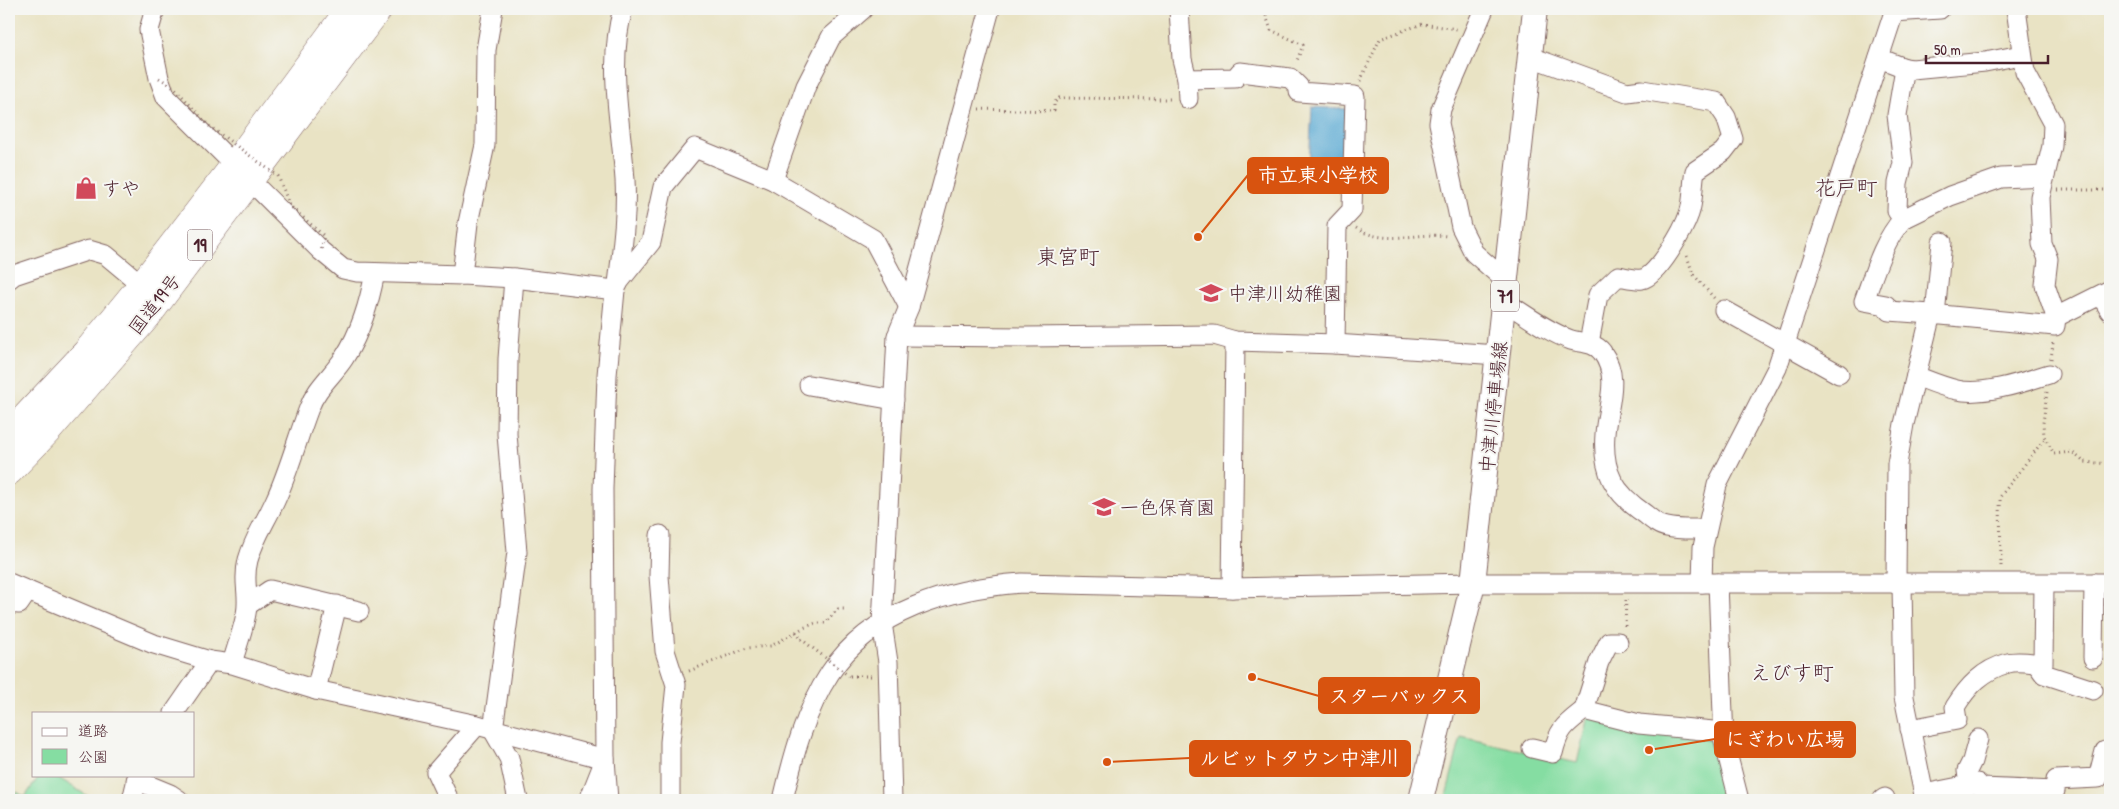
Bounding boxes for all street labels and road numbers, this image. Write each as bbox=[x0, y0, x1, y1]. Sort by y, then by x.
road number: 19 bbox=[188, 230, 212, 260]
street label: 国道19号 bbox=[122, 268, 186, 340]
road number: 71 bbox=[1491, 280, 1519, 312]
street label: 中津川停車場線 bbox=[1473, 339, 1513, 475]

